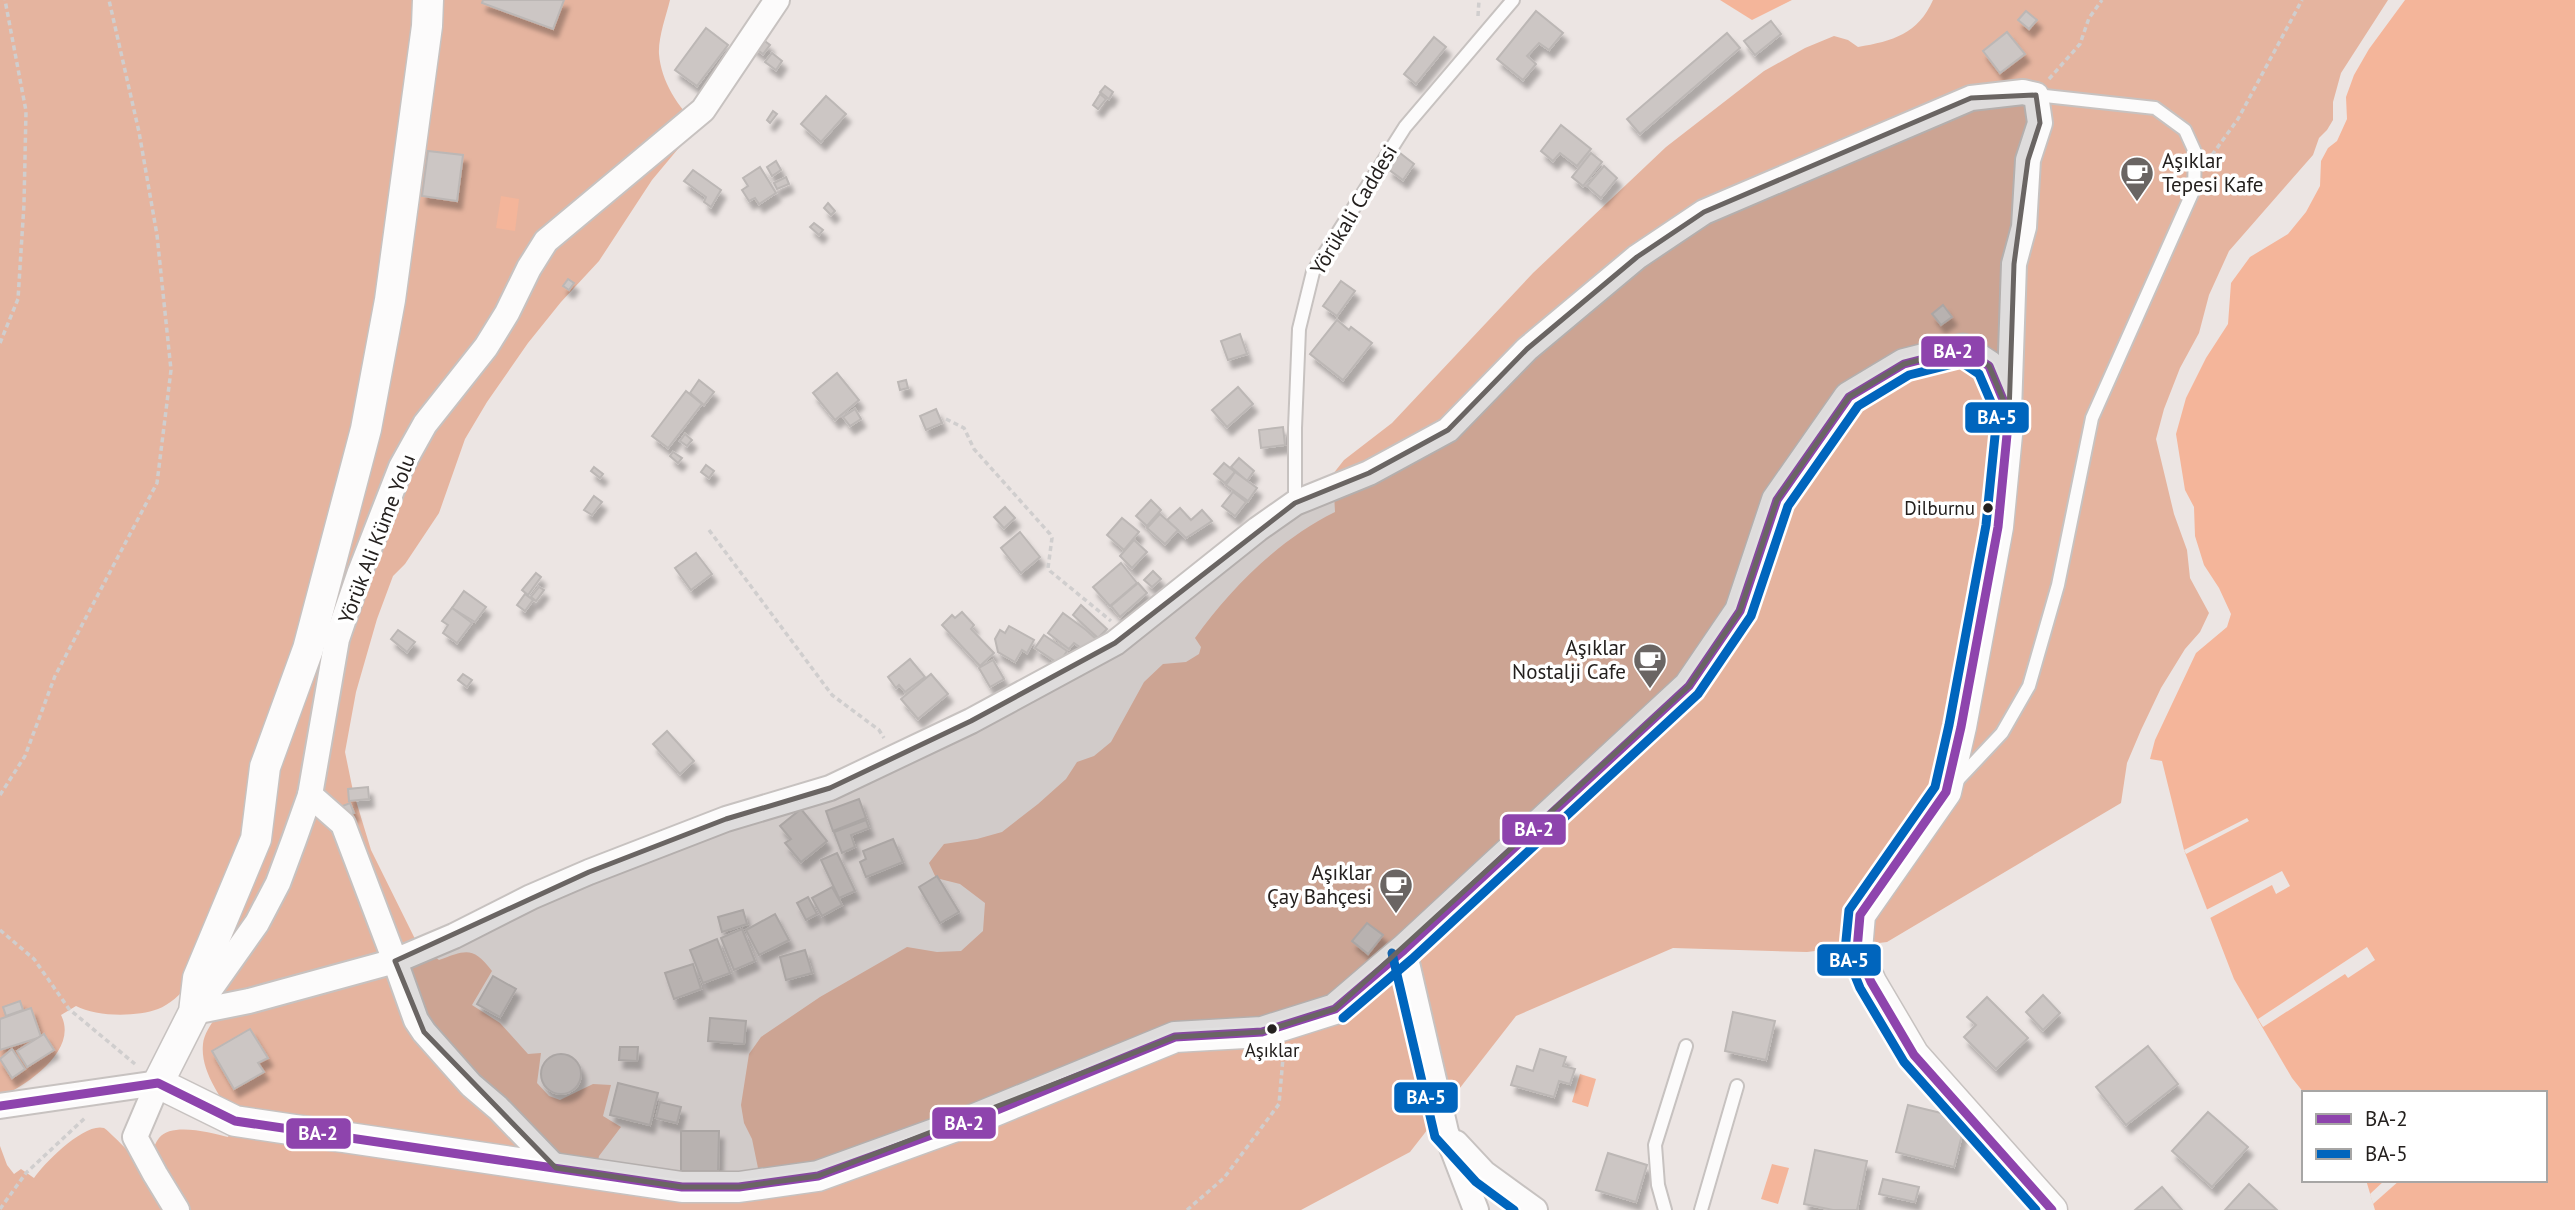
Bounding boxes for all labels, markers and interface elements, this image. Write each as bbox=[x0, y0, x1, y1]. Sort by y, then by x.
street label: Yörükali Caddesi bbox=[1304, 140, 1403, 280]
place label: Aşıklar Tepesi Kafe bbox=[2162, 147, 2264, 198]
cafe icon: Aşıklar Tepesi Kafe bbox=[2118, 154, 2156, 203]
line badge: BA-2 bbox=[1920, 335, 1986, 368]
text: BA-2 bbox=[1933, 339, 1973, 363]
line badge: BA-5 bbox=[1964, 401, 2030, 434]
text: BA-5 bbox=[1977, 405, 2017, 429]
street label: Yörük Ali Küme Yolu bbox=[332, 450, 421, 627]
place label: Dilburnu bbox=[1904, 496, 1975, 520]
marker: Dilburnu bbox=[1981, 501, 1995, 515]
place label: Aşıklar Nostalji Cafe bbox=[1512, 634, 1626, 685]
cafe icon: Aşıklar Nostalji Cafe bbox=[1631, 641, 1669, 690]
line badge: BA-2 bbox=[1501, 813, 1567, 846]
text: BA-2 bbox=[1514, 817, 1554, 841]
place label: Aşıklar Çay Bahçesi bbox=[1267, 859, 1372, 910]
cafe icon: Aşıklar Çay Bahçesi bbox=[1377, 866, 1415, 915]
line badge: BA-5 bbox=[1816, 943, 1882, 977]
text: BA-5 bbox=[1829, 948, 1869, 972]
marker: Aşıklar bbox=[1265, 1022, 1279, 1036]
place label: Aşıklar bbox=[1245, 1038, 1300, 1062]
line badge: BA-5 bbox=[1393, 1081, 1459, 1114]
text: BA-5 bbox=[1406, 1085, 1446, 1109]
legend bbox=[2302, 1091, 2547, 1182]
text: BA-2 bbox=[2365, 1105, 2408, 1132]
line badge: BA-2 bbox=[931, 1106, 997, 1140]
text: BA-2 bbox=[944, 1111, 984, 1135]
line badge: BA-2 bbox=[285, 1117, 352, 1150]
text: BA-2 bbox=[298, 1121, 338, 1145]
text: BA-5 bbox=[2365, 1140, 2408, 1167]

